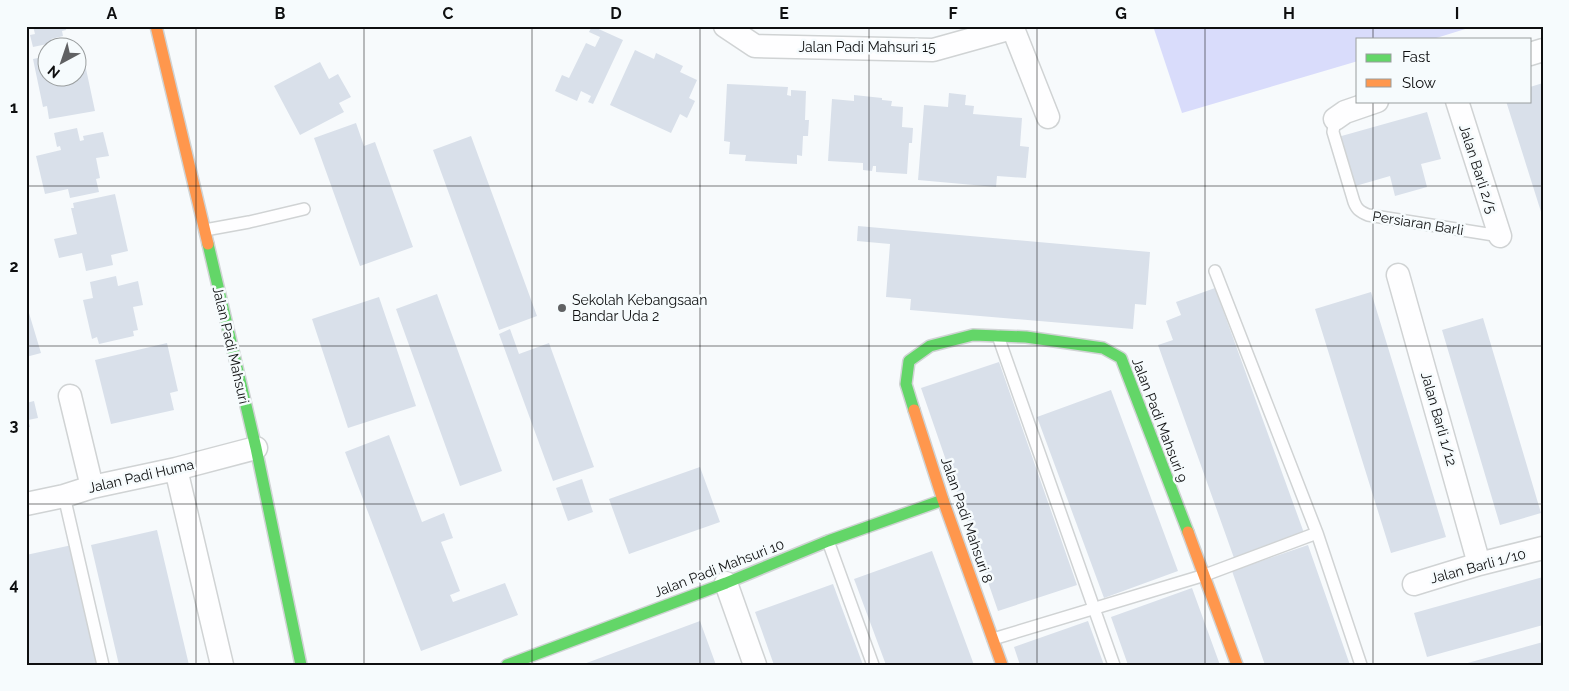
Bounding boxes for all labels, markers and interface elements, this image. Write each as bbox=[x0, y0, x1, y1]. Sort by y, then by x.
text: A bbox=[107, 4, 118, 23]
text: B bbox=[275, 4, 286, 23]
text: C bbox=[443, 4, 454, 23]
text: D bbox=[610, 4, 622, 23]
text: E bbox=[779, 4, 789, 23]
text: F bbox=[948, 4, 958, 23]
text: G bbox=[1115, 4, 1127, 23]
text: H bbox=[1283, 4, 1295, 23]
text: I bbox=[1455, 4, 1459, 23]
north arrow bbox=[38, 38, 88, 88]
legend bbox=[1356, 38, 1532, 102]
street label: Jalan Padi Mahsuri 15 bbox=[798, 39, 936, 55]
text: Fast bbox=[1402, 48, 1430, 66]
text: N bbox=[44, 62, 63, 82]
text: Slow bbox=[1402, 74, 1436, 92]
text: 1 bbox=[10, 98, 18, 117]
street label: Jalan Barli 2/5 bbox=[1456, 122, 1500, 216]
street label: Persiaran Barli bbox=[1371, 208, 1465, 238]
text: 2 bbox=[9, 257, 19, 276]
street label: Jalan Padi Mahsuri bbox=[210, 285, 252, 405]
place label: Sekolah Kebangsaan Bandar Uda 2 bbox=[572, 292, 707, 324]
marker: Sekolah Kebangsaan Bandar Uda 2 bbox=[556, 302, 568, 314]
street label: Jalan Padi Mahsuri 9 bbox=[1129, 356, 1191, 484]
street label: Jalan Barli 1/12 bbox=[1418, 370, 1460, 468]
text: 3 bbox=[10, 416, 19, 435]
street label: Jalan Padi Mahsuri 8 bbox=[938, 455, 996, 585]
street label: Jalan Padi Huma bbox=[87, 456, 195, 496]
street label: Jalan Padi Mahsuri 10 bbox=[652, 536, 786, 600]
street label: Jalan Barli 1/10 bbox=[1428, 546, 1528, 586]
text: 4 bbox=[9, 575, 19, 594]

